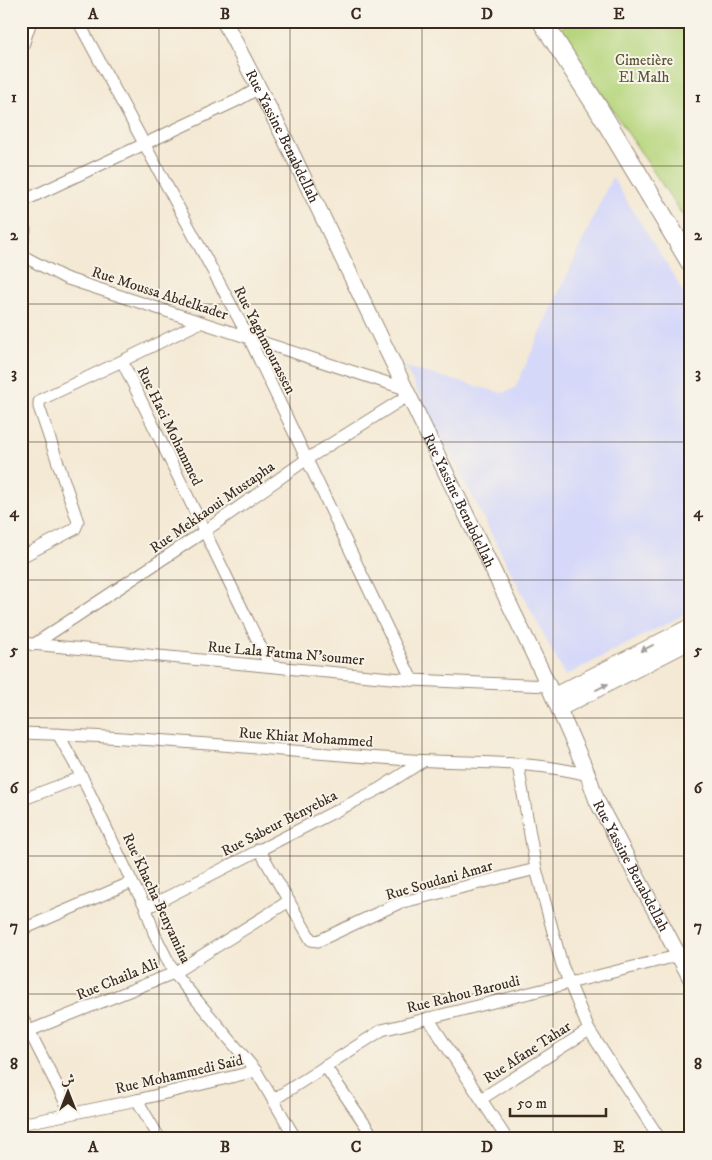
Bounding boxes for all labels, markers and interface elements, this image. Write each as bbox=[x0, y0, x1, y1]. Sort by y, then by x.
text: A bbox=[87, 4, 99, 24]
text: B bbox=[220, 4, 230, 24]
text: C bbox=[351, 4, 361, 24]
text: D bbox=[481, 4, 493, 24]
text: E bbox=[613, 4, 625, 24]
park label: Cimetière El Malh bbox=[615, 51, 673, 87]
street label: Rue Yassine Benabdellah bbox=[241, 66, 323, 206]
text: 1 bbox=[11, 87, 17, 107]
text: 1 bbox=[695, 87, 701, 107]
text: 2 bbox=[10, 225, 19, 245]
text: 2 bbox=[694, 225, 703, 245]
street label: Rue Moussa Abdelkader bbox=[89, 262, 231, 325]
street label: Rue Yaghmourassen bbox=[229, 283, 300, 397]
text: 3 bbox=[11, 363, 17, 383]
street label: Rue Haci Mohammed bbox=[132, 363, 207, 489]
text: 3 bbox=[695, 363, 701, 383]
street label: Rue Yassine Benabdellah bbox=[418, 430, 499, 571]
street label: Rue Mekkaoui Mustapha bbox=[146, 457, 279, 558]
text: 4 bbox=[8, 502, 19, 522]
text: 4 bbox=[692, 502, 703, 522]
street label: Rue Lala Fatma N'soumer bbox=[207, 637, 366, 670]
text: 5 bbox=[9, 640, 18, 660]
text: 5 bbox=[693, 640, 702, 660]
one-way arrow bbox=[640, 644, 655, 652]
one-way arrow bbox=[595, 683, 609, 691]
street label: Rue Khiat Mohammed bbox=[238, 723, 374, 752]
text: 6 bbox=[10, 778, 20, 798]
text: 6 bbox=[694, 778, 704, 798]
street label: Rue Sabeur Benyebka bbox=[218, 786, 341, 861]
street label: Rue Yassine Benabdellah bbox=[588, 797, 673, 935]
street label: Rue Khacha Benyamina bbox=[118, 830, 195, 967]
street label: Rue Soudani Amar bbox=[383, 856, 495, 905]
text: 7 bbox=[10, 916, 18, 936]
text: 7 bbox=[694, 916, 702, 936]
street label: Rue Chaila Ali bbox=[73, 954, 161, 1005]
street label: Rue Rahou Baroudi bbox=[405, 971, 522, 1018]
street label: Rue Afane Tahar bbox=[480, 1017, 575, 1088]
street label: Rue Mohammedi Saïd bbox=[113, 1050, 245, 1098]
text: 8 bbox=[10, 1054, 18, 1074]
text: 8 bbox=[694, 1054, 702, 1074]
north arrow bbox=[42, 1068, 92, 1118]
text: ش bbox=[61, 1071, 75, 1089]
scale bar bbox=[510, 1085, 606, 1117]
text: 50 m bbox=[517, 1094, 547, 1113]
text: A bbox=[87, 1137, 99, 1157]
text: B bbox=[220, 1137, 230, 1157]
text: C bbox=[351, 1137, 361, 1157]
text: D bbox=[481, 1137, 493, 1157]
text: E bbox=[613, 1137, 625, 1157]

